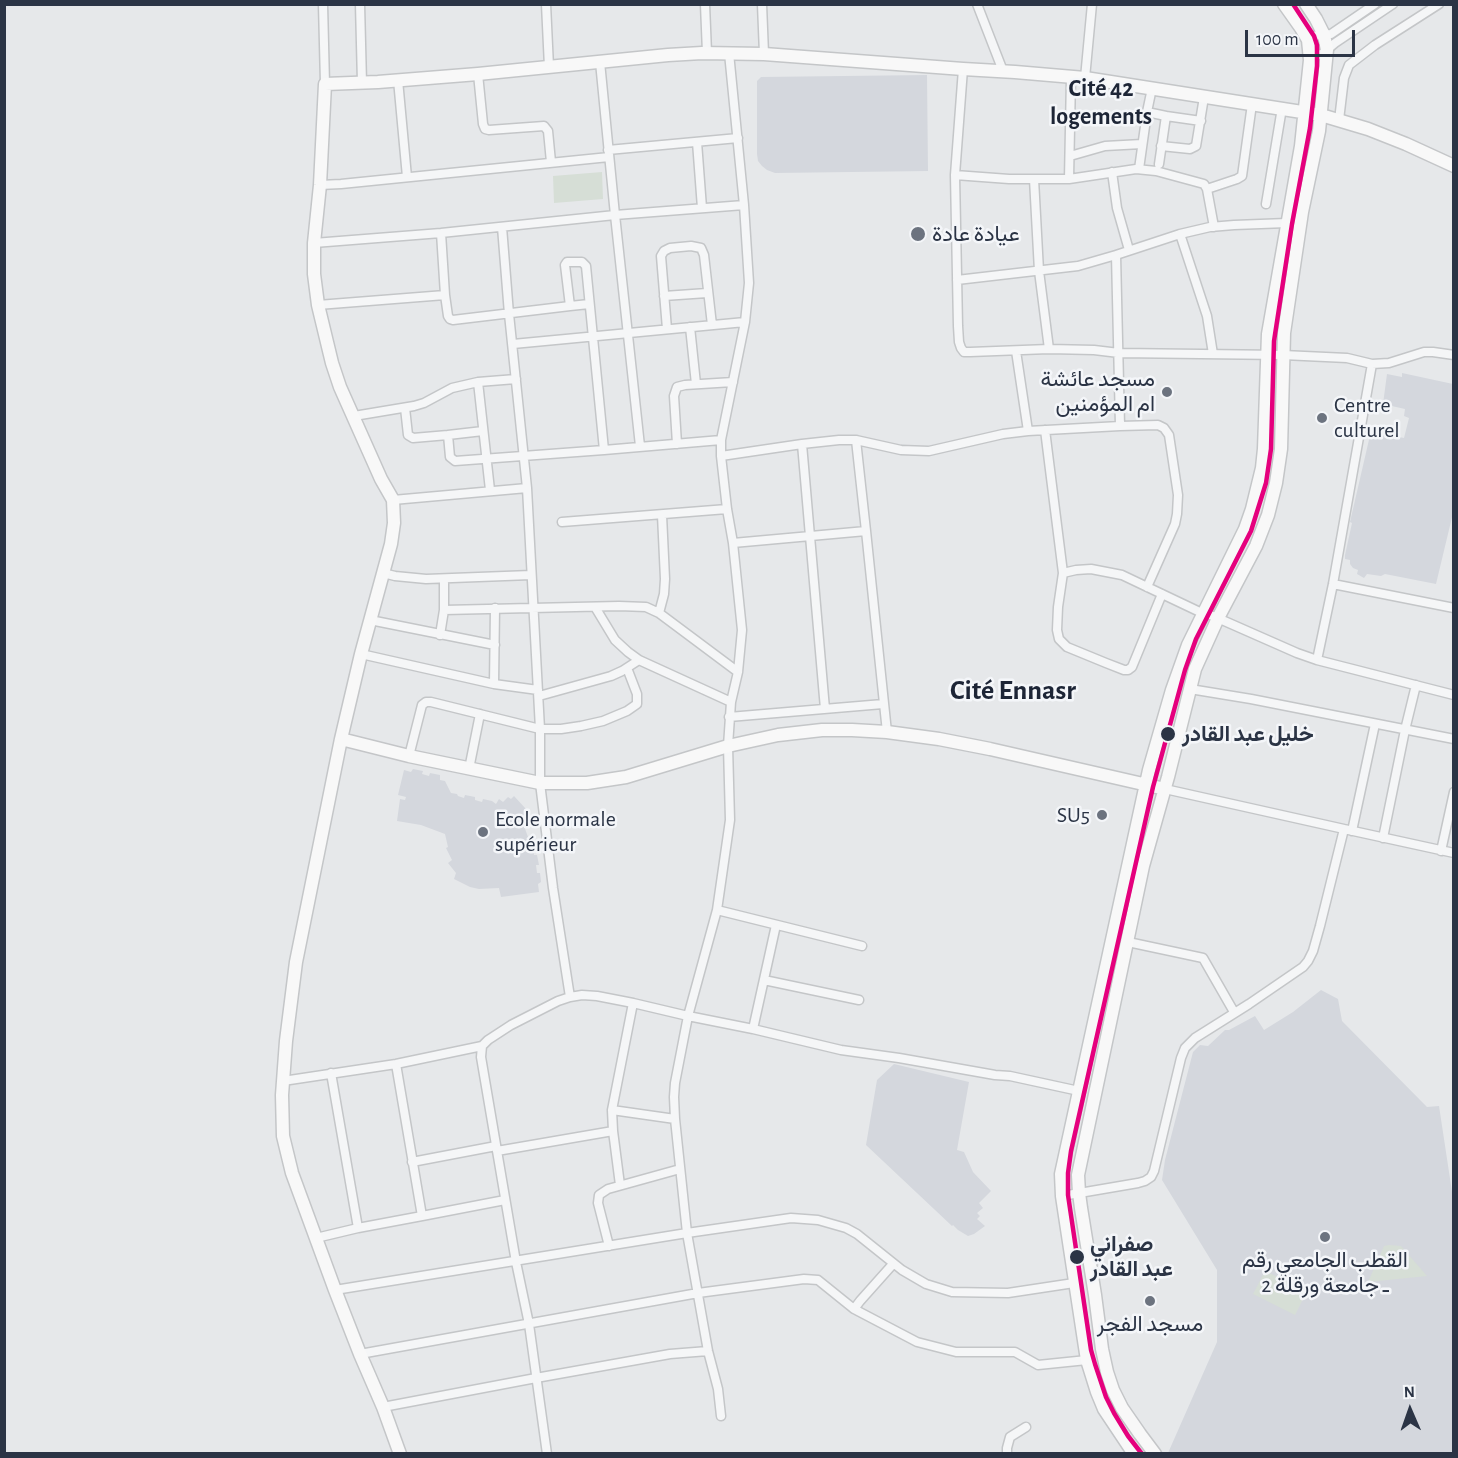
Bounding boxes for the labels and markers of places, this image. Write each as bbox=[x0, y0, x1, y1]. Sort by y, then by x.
place label: عيادة عادة bbox=[932, 221, 1020, 247]
marker: عيادة عادة bbox=[909, 225, 927, 243]
place label: مسجد عائشة ام المؤمنين bbox=[1040, 366, 1155, 418]
marker: مسجد عائشة ام المؤمنين bbox=[1160, 385, 1174, 399]
place label: Centre culturel bbox=[1334, 392, 1400, 444]
marker: Centre culturel bbox=[1315, 411, 1329, 425]
place label: خليل عبد القادر bbox=[1182, 721, 1314, 747]
marker: خليل عبد القادر bbox=[1159, 725, 1177, 743]
place label: SU5 bbox=[1057, 802, 1090, 828]
place label: Ecole normale supérieur bbox=[495, 806, 616, 858]
marker: SU5 bbox=[1095, 808, 1109, 822]
marker: Ecole normale supérieur bbox=[476, 825, 490, 839]
marker: القطب الجامعي رقم 2 ـ جامعة ورقلة bbox=[1318, 1230, 1332, 1244]
place label: صفراني عبد القادر bbox=[1090, 1231, 1173, 1282]
place label: القطب الجامعي رقم 2 ـ جامعة ورقلة bbox=[1242, 1247, 1408, 1298]
marker: صفراني عبد القادر bbox=[1068, 1248, 1086, 1266]
marker: مسجد الفجر bbox=[1143, 1294, 1157, 1308]
place label: مسجد الفجر bbox=[1097, 1311, 1203, 1337]

